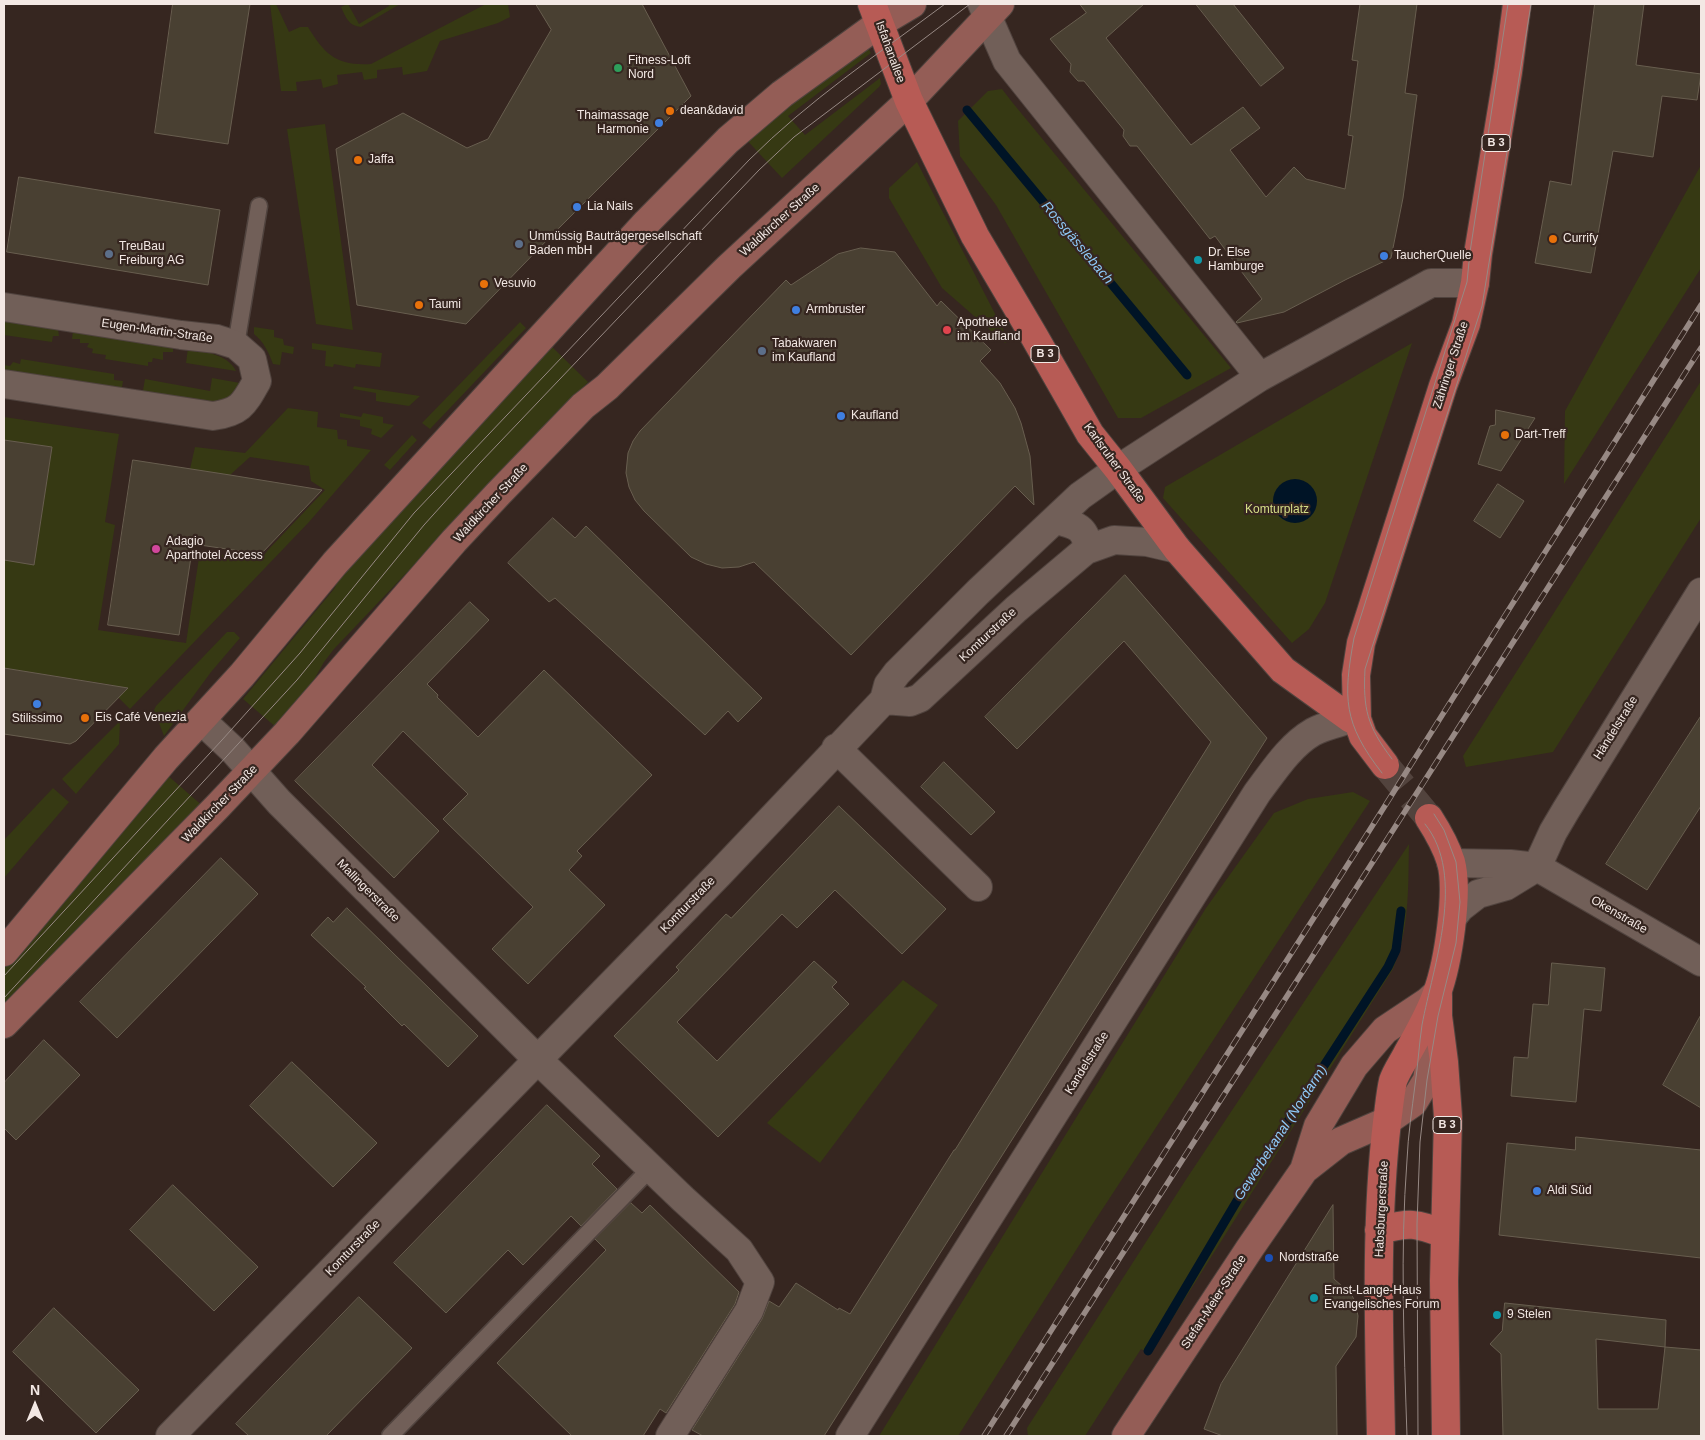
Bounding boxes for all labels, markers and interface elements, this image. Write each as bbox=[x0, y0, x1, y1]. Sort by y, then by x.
street label: Isfahanallee bbox=[872, 19, 908, 85]
place label: Fitness-Loft Nord bbox=[628, 54, 691, 82]
marker: Fitness-Loft Nord bbox=[612, 62, 624, 74]
place label: dean&david bbox=[680, 104, 743, 118]
marker: dean&david bbox=[664, 105, 676, 117]
place label: Thaimassage Harmonie bbox=[577, 109, 649, 137]
marker: Thaimassage Harmonie bbox=[653, 117, 665, 129]
road number: B 3 bbox=[1482, 134, 1510, 152]
place label: Jaffa bbox=[368, 153, 394, 167]
marker: Jaffa bbox=[352, 154, 364, 166]
street label: Waldkircher Straße bbox=[737, 180, 823, 260]
water label: Rossgässlebach bbox=[1038, 198, 1116, 288]
place label: Lia Nails bbox=[587, 200, 633, 214]
marker: Lia Nails bbox=[571, 201, 583, 213]
place label: Unmüssig Bauträgergesellschaft Baden mbH bbox=[529, 230, 702, 258]
place label: Currify bbox=[1563, 232, 1598, 246]
marker: Currify bbox=[1547, 233, 1559, 245]
marker: Unmüssig Bauträgergesellschaft Baden mbH bbox=[513, 238, 525, 250]
place label: TreuBau Freiburg AG bbox=[119, 240, 184, 268]
place label: Dr. Else Hamburge bbox=[1208, 246, 1264, 274]
marker: TreuBau Freiburg AG bbox=[103, 248, 115, 260]
place label: TaucherQuelle bbox=[1394, 249, 1471, 263]
marker: TaucherQuelle bbox=[1378, 250, 1390, 262]
marker: Dr. Else Hamburge bbox=[1192, 254, 1204, 266]
place label: Vesuvio bbox=[494, 277, 536, 291]
marker: Vesuvio bbox=[478, 278, 490, 290]
place label: Taumi bbox=[429, 298, 461, 312]
marker: Taumi bbox=[413, 299, 425, 311]
place label: Armbruster bbox=[806, 303, 865, 317]
marker: Armbruster bbox=[790, 304, 802, 316]
street label: Eugen-Martin-Straße bbox=[101, 316, 213, 346]
place label: Apotheke im Kaufland bbox=[957, 316, 1020, 344]
street label: Zähringer Straße bbox=[1430, 320, 1472, 410]
marker: Apotheke im Kaufland bbox=[941, 324, 953, 336]
place label: Tabakwaren im Kaufland bbox=[772, 337, 837, 365]
marker: Tabakwaren im Kaufland bbox=[756, 345, 768, 357]
road number: B 3 bbox=[1031, 346, 1059, 362]
place label: Kaufland bbox=[851, 409, 898, 423]
marker: Kaufland bbox=[835, 410, 847, 422]
street label: Karlsruher Straße bbox=[1080, 420, 1148, 506]
place label: Dart-Treff bbox=[1515, 428, 1566, 442]
marker: Dart-Treff bbox=[1499, 429, 1511, 441]
street label: Waldkircher Straße bbox=[451, 461, 531, 545]
park label: Komturplatz bbox=[1245, 503, 1309, 517]
place label: Adagio Aparthotel Access bbox=[166, 535, 263, 563]
marker: Adagio Aparthotel Access bbox=[150, 543, 162, 555]
street label: Komturstraße bbox=[957, 605, 1019, 665]
street label: Händelstraße bbox=[1591, 694, 1641, 762]
marker: Stilissimo bbox=[31, 698, 43, 710]
place label: Eis Café Venezia bbox=[95, 711, 186, 725]
place label: Stilissimo bbox=[12, 712, 62, 726]
marker: Eis Café Venezia bbox=[79, 712, 91, 724]
street label: Waldkircher Straße bbox=[179, 762, 261, 846]
street label: Mallingerstraße bbox=[334, 857, 402, 925]
street label: Komturstraße bbox=[658, 874, 718, 936]
street label: Okenstraße bbox=[1588, 893, 1650, 937]
street label: Kandelstraße bbox=[1062, 1029, 1112, 1097]
water label: Gewerbekanal (Nordarm) bbox=[1231, 1062, 1331, 1204]
road number: B 3 bbox=[1433, 1116, 1461, 1134]
street label: Habsburgerstraße bbox=[1372, 1160, 1392, 1258]
place label: Aldi Süd bbox=[1547, 1184, 1592, 1198]
marker: Aldi Süd bbox=[1531, 1185, 1543, 1197]
street label: Komturstraße bbox=[323, 1217, 383, 1279]
place label: Nordstraße bbox=[1279, 1251, 1339, 1265]
street label: Stefan-Meier-Straße bbox=[1178, 1252, 1250, 1352]
marker: Nordstraße bbox=[1263, 1252, 1275, 1264]
place label: Ernst-Lange-Haus Evangelisches Forum bbox=[1324, 1284, 1439, 1312]
marker: Ernst-Lange-Haus Evangelisches Forum bbox=[1308, 1292, 1320, 1304]
place label: 9 Stelen bbox=[1507, 1308, 1551, 1322]
marker: 9 Stelen bbox=[1491, 1309, 1503, 1321]
north arrow bbox=[10, 1380, 60, 1430]
text: N bbox=[30, 1382, 40, 1398]

